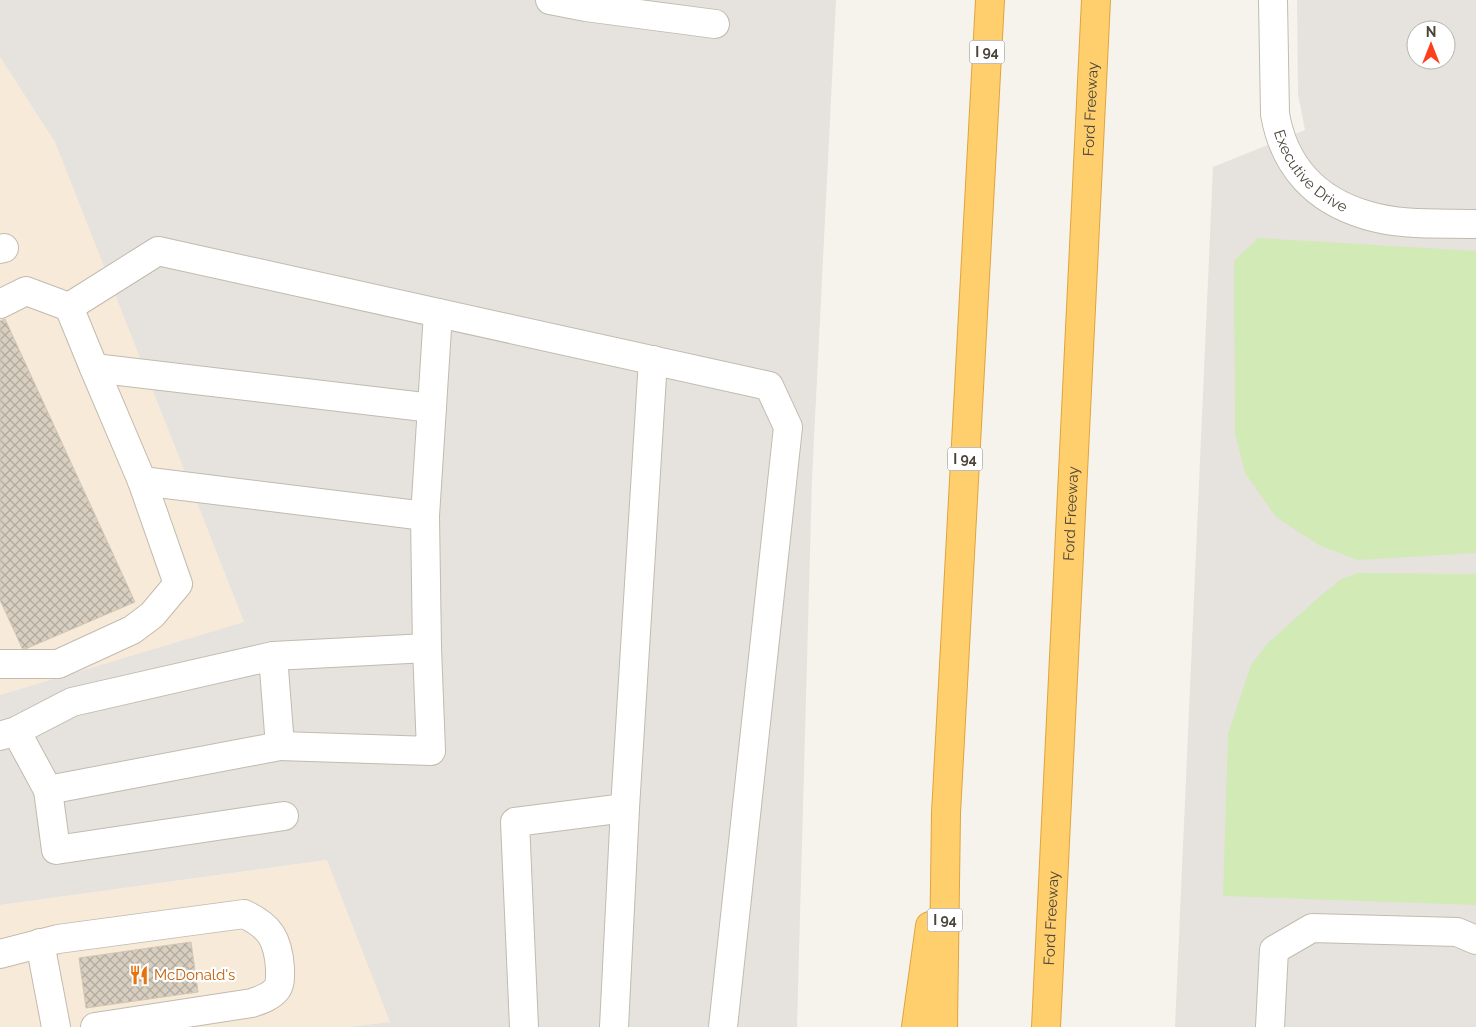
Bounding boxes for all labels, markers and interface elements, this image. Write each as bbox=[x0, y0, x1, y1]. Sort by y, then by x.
north arrow bbox=[1406, 20, 1456, 70]
text: N bbox=[1426, 24, 1436, 40]
road number: I 94 bbox=[970, 41, 1004, 64]
street label: Ford Freeway bbox=[1079, 62, 1102, 157]
street label: Executive Drive bbox=[1270, 127, 1351, 216]
road number: I 94 bbox=[948, 448, 982, 470]
street label: Ford Freeway bbox=[1060, 466, 1082, 561]
street label: Ford Freeway bbox=[1040, 871, 1063, 966]
road number: I 94 bbox=[928, 908, 962, 932]
restaurant icon: McDonald's bbox=[128, 964, 150, 986]
place label: McDonald's bbox=[154, 966, 235, 984]

